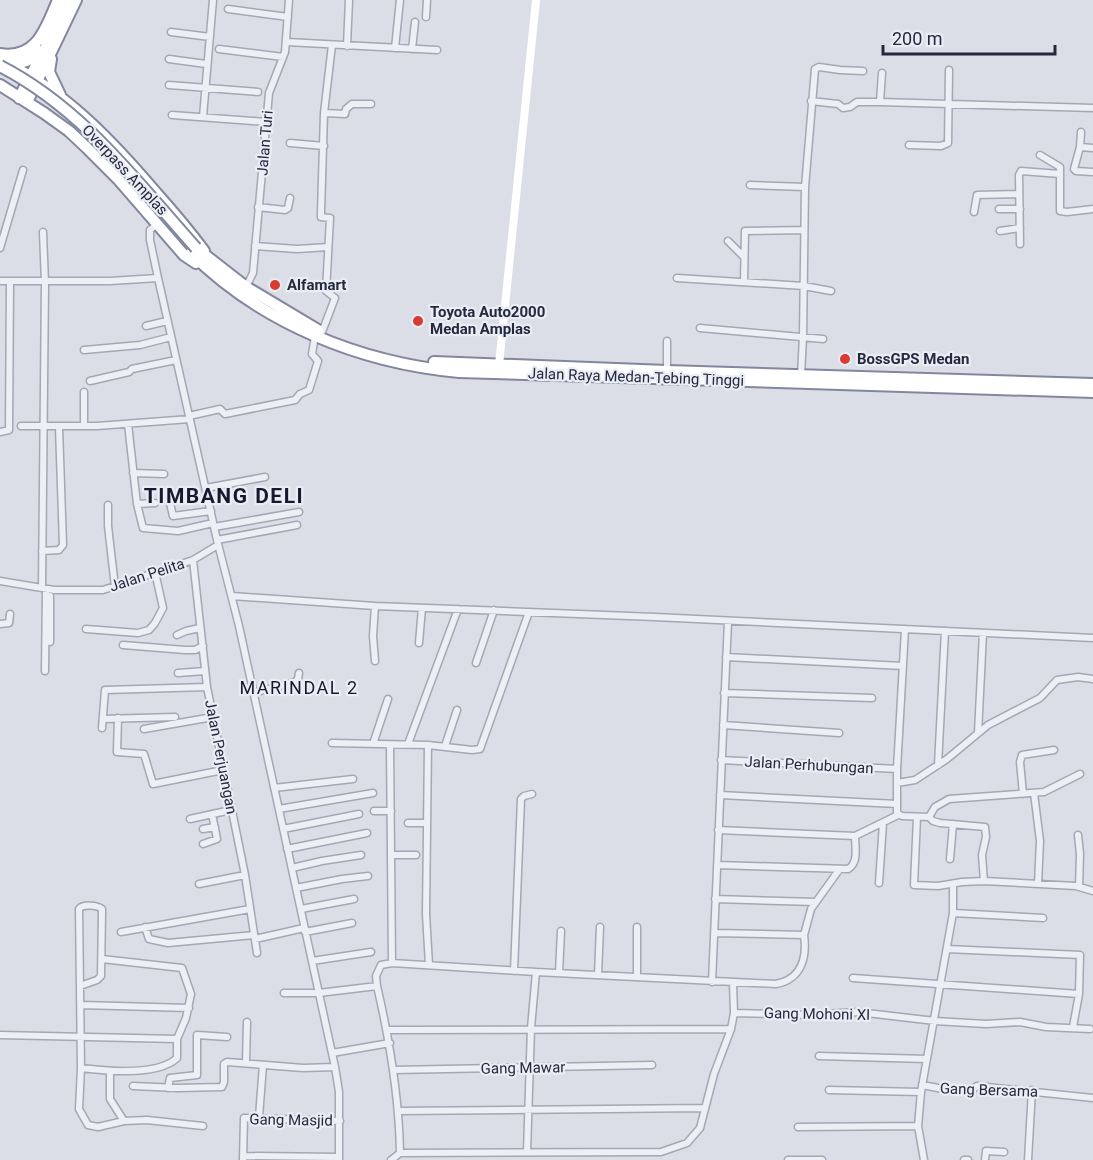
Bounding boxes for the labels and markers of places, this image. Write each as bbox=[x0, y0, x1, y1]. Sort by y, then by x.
place label: Alfamart bbox=[287, 276, 346, 294]
marker: Alfamart bbox=[268, 278, 282, 292]
place label: Toyota Auto2000 Medan Amplas bbox=[430, 303, 545, 338]
marker: Toyota Auto2000 Medan Amplas bbox=[411, 314, 425, 328]
place label: BossGPS Medan bbox=[857, 350, 969, 368]
marker: BossGPS Medan bbox=[838, 352, 852, 366]

